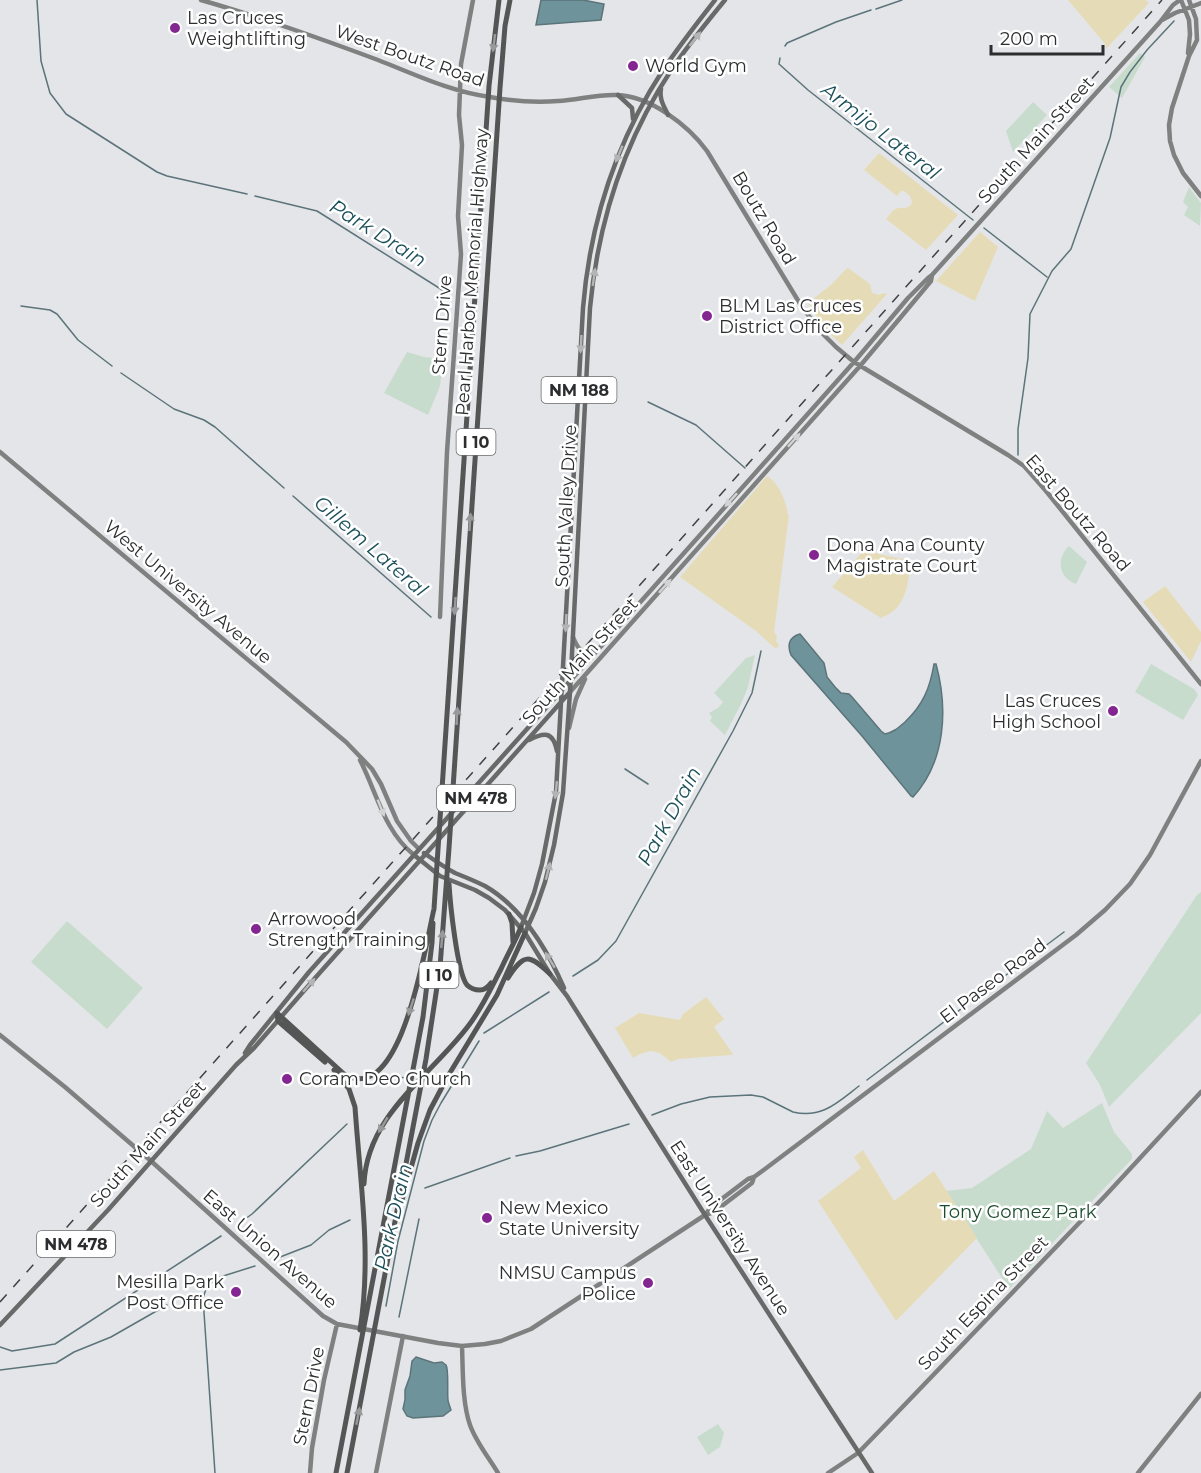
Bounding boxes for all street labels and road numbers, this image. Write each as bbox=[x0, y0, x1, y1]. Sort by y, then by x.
street label: West Boutz Road bbox=[333, 20, 487, 92]
street label: South Main Street bbox=[973, 72, 1099, 208]
street label: Pearl Harbor Memorial Highway bbox=[451, 127, 493, 416]
street label: Boutz Road bbox=[727, 167, 801, 269]
street label: Stern Drive bbox=[428, 274, 456, 376]
road number: NM 188 bbox=[542, 377, 616, 403]
street label: South Valley Drive bbox=[551, 424, 581, 588]
road number: I 10 bbox=[456, 429, 496, 455]
street label: East Boutz Road bbox=[1021, 450, 1135, 576]
street label: West University Avenue bbox=[100, 515, 276, 669]
street label: South Main Street bbox=[517, 593, 643, 729]
road number: NM 478 bbox=[437, 785, 515, 811]
street label: El Paseo Road bbox=[935, 934, 1051, 1028]
road number: I 10 bbox=[420, 962, 458, 988]
street label: South Main Street bbox=[85, 1076, 211, 1212]
street label: East University Avenue bbox=[665, 1136, 795, 1320]
street label: East Union Avenue bbox=[198, 1185, 342, 1313]
road number: NM 478 bbox=[37, 1231, 115, 1257]
street label: South Espina Street bbox=[913, 1231, 1053, 1375]
street label: Stern Drive bbox=[289, 1345, 329, 1447]

